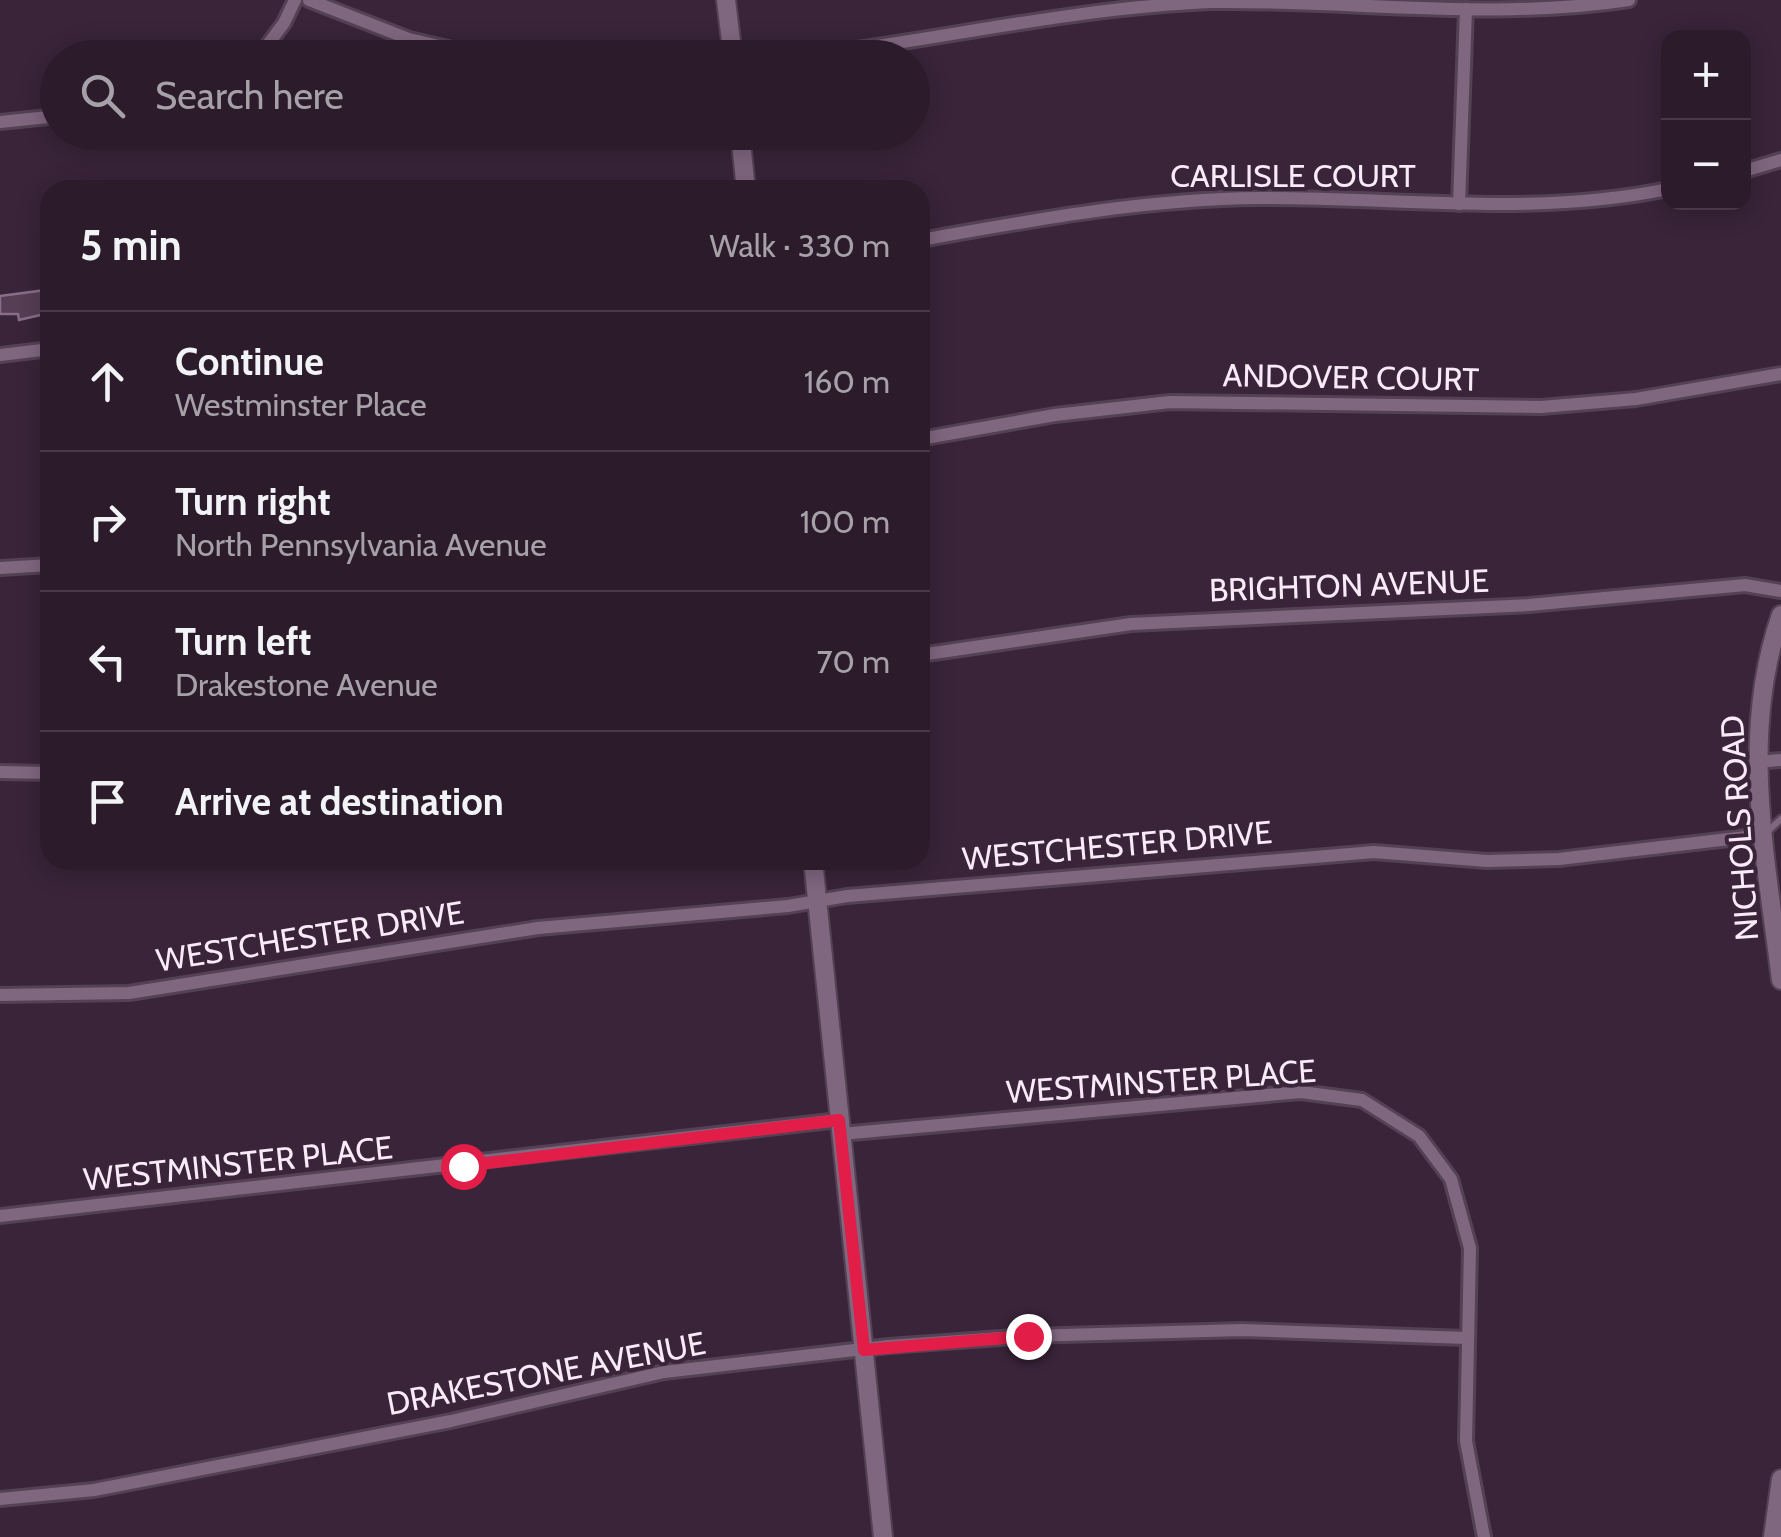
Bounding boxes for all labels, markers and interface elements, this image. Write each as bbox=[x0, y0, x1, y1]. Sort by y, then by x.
map controls bbox=[1661, 30, 1751, 210]
button: + bbox=[1661, 30, 1751, 120]
search box bbox=[40, 40, 930, 150]
icon: search bbox=[75, 68, 130, 123]
text: Search here bbox=[155, 72, 344, 119]
button: − bbox=[1661, 120, 1751, 210]
street label: CARLISLE COURT bbox=[1170, 156, 1416, 195]
text: 5 min bbox=[80, 219, 182, 271]
text: Walk · 330 m bbox=[710, 226, 890, 265]
text: Continue bbox=[175, 338, 324, 385]
icon: ahead bbox=[80, 354, 135, 409]
street label: ANDOVER COURT bbox=[1222, 355, 1480, 399]
text: 160 m bbox=[804, 362, 890, 401]
text: Westminster Place bbox=[175, 385, 427, 424]
text: Turn right bbox=[175, 478, 331, 525]
icon: right bbox=[80, 494, 135, 549]
text: 100 m bbox=[800, 502, 890, 541]
text: North Pennsylvania Avenue bbox=[175, 525, 547, 564]
street label: BRIGHTON AVENUE bbox=[1208, 561, 1490, 609]
text: Turn left bbox=[175, 618, 311, 665]
icon: left bbox=[80, 634, 135, 689]
text: 70 m bbox=[817, 642, 890, 681]
text: Drakestone Avenue bbox=[175, 665, 438, 704]
street label: NICHOLS ROAD bbox=[1712, 714, 1766, 942]
icon: arrive bbox=[80, 774, 135, 829]
text: Arrive at destination bbox=[175, 778, 504, 825]
street label: WESTCHESTER DRIVE bbox=[960, 812, 1274, 878]
street label: WESTCHESTER DRIVE bbox=[153, 892, 467, 980]
street label: WESTMINSTER PLACE bbox=[1005, 1051, 1317, 1111]
street label: WESTMINSTER PLACE bbox=[82, 1127, 394, 1199]
route start bbox=[441, 1144, 487, 1190]
route end bbox=[1006, 1314, 1052, 1360]
street label: DRAKESTONE AVENUE bbox=[383, 1323, 709, 1423]

